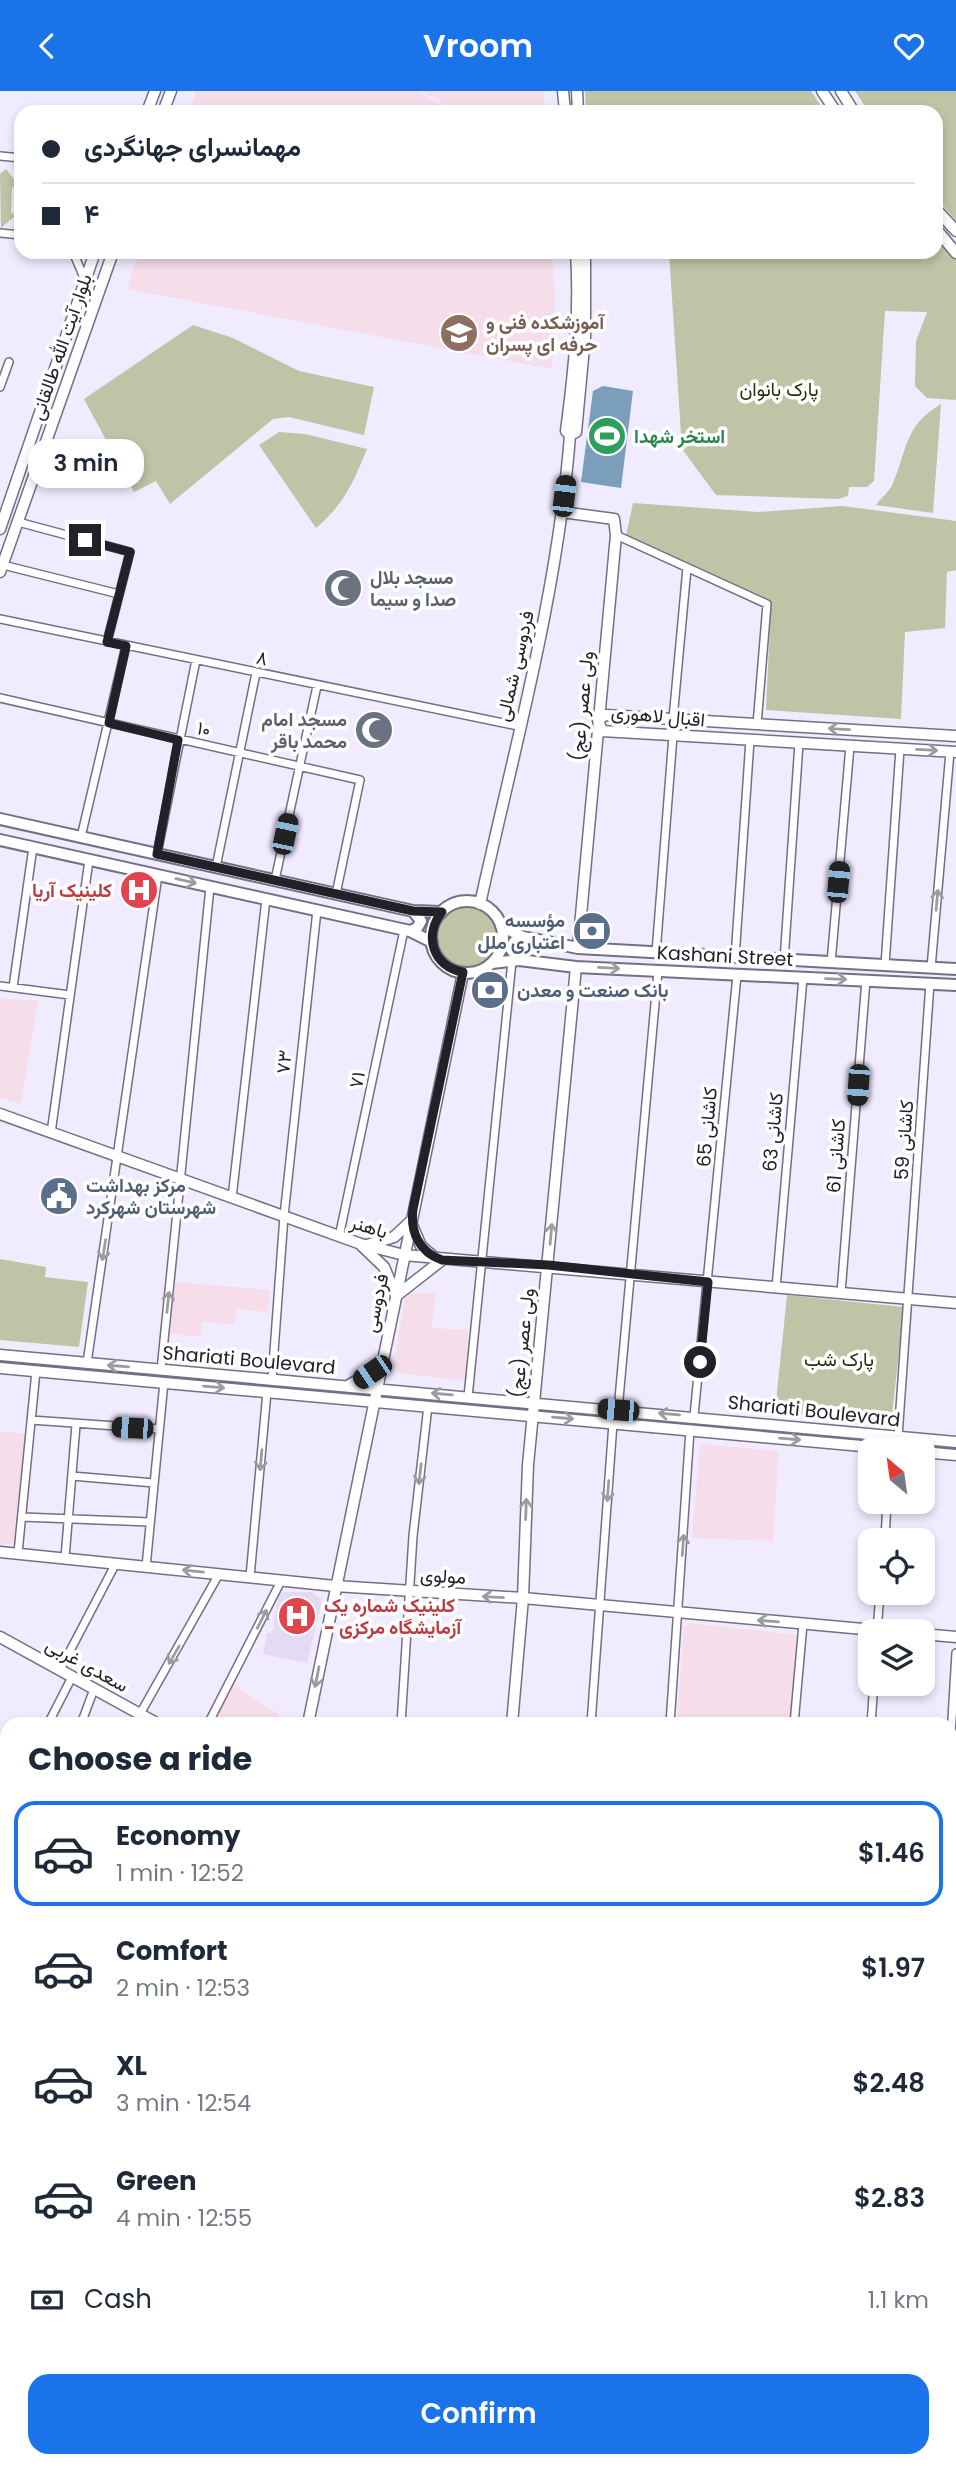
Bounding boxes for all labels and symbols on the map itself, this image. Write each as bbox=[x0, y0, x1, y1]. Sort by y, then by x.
street label: بلوار آیت الله طالقانی bbox=[23, 270, 99, 424]
place label: آموزشکده فنی و حرفه ای پسران bbox=[486, 309, 605, 358]
school or university icon: آموزشکده فنی و حرفه ای پسران bbox=[438, 312, 480, 354]
park label: پارک بانوان bbox=[739, 376, 819, 403]
sports icon: استخر شهدا bbox=[586, 415, 628, 457]
place label: استخر شهدا bbox=[634, 423, 725, 450]
callout: 3 min bbox=[27, 439, 143, 487]
car bbox=[552, 474, 577, 518]
route end bbox=[69, 524, 101, 556]
place label: مسجد بلال صدا و سیما bbox=[370, 564, 456, 613]
mosque icon: مسجد بلال صدا و سیما bbox=[322, 567, 364, 609]
street label: فردوسی شمالی bbox=[489, 608, 541, 724]
street label: ۸ bbox=[254, 644, 270, 672]
street label: ولی عصر (عج) bbox=[564, 650, 600, 762]
street label: اقبال لاهوری bbox=[610, 698, 706, 734]
place label: مسجد امام محمد باقر bbox=[261, 706, 347, 755]
mosque icon: مسجد امام محمد باقر bbox=[353, 709, 395, 751]
street label: ۱۰ bbox=[194, 714, 214, 744]
one-way arrow bbox=[828, 722, 851, 735]
one-way arrow bbox=[916, 744, 939, 757]
car bbox=[271, 811, 300, 857]
car bbox=[826, 860, 851, 904]
hospital icon: کلینیک آریا bbox=[118, 869, 160, 911]
one-way arrow bbox=[174, 875, 197, 889]
place label: کلینیک آریا bbox=[32, 877, 112, 904]
one-way arrow bbox=[931, 889, 944, 912]
place label: مؤسسه اعتباری ملل bbox=[477, 907, 565, 956]
bank icon: مؤسسه اعتباری ملل bbox=[571, 910, 613, 952]
street label: Kashani Street bbox=[656, 939, 794, 973]
one-way arrow bbox=[597, 962, 620, 975]
bank icon: بانک صنعت و معدن bbox=[469, 969, 511, 1011]
one-way arrow bbox=[824, 972, 847, 985]
place label: بانک صنعت و معدن bbox=[517, 977, 669, 1004]
street label: ۷۳ bbox=[269, 1049, 299, 1075]
car bbox=[847, 1063, 870, 1107]
street label: ۷۱ bbox=[342, 1069, 372, 1091]
street label: کاشانی 65 bbox=[690, 1086, 724, 1168]
street label: کاشانی 63 bbox=[756, 1091, 790, 1173]
street label: کاشانی 59 bbox=[888, 1099, 920, 1181]
street label: کاشانی 61 bbox=[820, 1118, 852, 1194]
place label: مرکز بهداشت شهرستان شهرکرد bbox=[86, 1172, 216, 1221]
public building icon: مرکز بهداشت شهرستان شهرکرد bbox=[38, 1175, 80, 1217]
street label: باهنر bbox=[346, 1208, 391, 1245]
one-way arrow bbox=[545, 1223, 558, 1245]
one-way arrow bbox=[98, 1238, 111, 1261]
street label: فردوسی bbox=[357, 1271, 395, 1335]
street label: ولی عصر (عج) bbox=[503, 1287, 541, 1399]
one-way arrow bbox=[162, 1291, 175, 1314]
street label: Shariati Boulevard bbox=[162, 1339, 336, 1381]
route start bbox=[684, 1346, 716, 1378]
park label: پارک شب bbox=[804, 1346, 874, 1373]
car bbox=[349, 1352, 396, 1392]
one-way arrow bbox=[107, 1359, 129, 1372]
one-way arrow bbox=[203, 1381, 225, 1394]
one-way arrow bbox=[431, 1388, 454, 1401]
street label: Shariati Boulevard bbox=[726, 1389, 902, 1433]
car bbox=[597, 1398, 640, 1422]
one-way arrow bbox=[658, 1407, 680, 1420]
one-way arrow bbox=[551, 1412, 574, 1425]
car bbox=[111, 1416, 154, 1440]
one-way arrow bbox=[778, 1433, 800, 1446]
north arrow bbox=[858, 1437, 934, 1514]
one-way arrow bbox=[254, 1448, 267, 1471]
one-way arrow bbox=[414, 1462, 427, 1485]
one-way arrow bbox=[602, 1479, 615, 1502]
one-way arrow bbox=[520, 1498, 533, 1521]
one-way arrow bbox=[676, 1533, 689, 1556]
street label: مولوی bbox=[419, 1561, 467, 1591]
one-way arrow bbox=[182, 1565, 204, 1578]
one-way arrow bbox=[481, 1590, 504, 1603]
place label: کلینیک شماره یک - آزمایشگاه مرکزی bbox=[324, 1592, 462, 1641]
hospital icon: کلینیک شماره یک - آزمایشگاه مرکزی bbox=[276, 1595, 318, 1637]
one-way arrow bbox=[255, 1609, 269, 1630]
one-way arrow bbox=[757, 1614, 780, 1627]
street label: سعدی غربی bbox=[41, 1631, 133, 1699]
one-way arrow bbox=[167, 1644, 180, 1665]
one-way arrow bbox=[310, 1665, 324, 1688]

